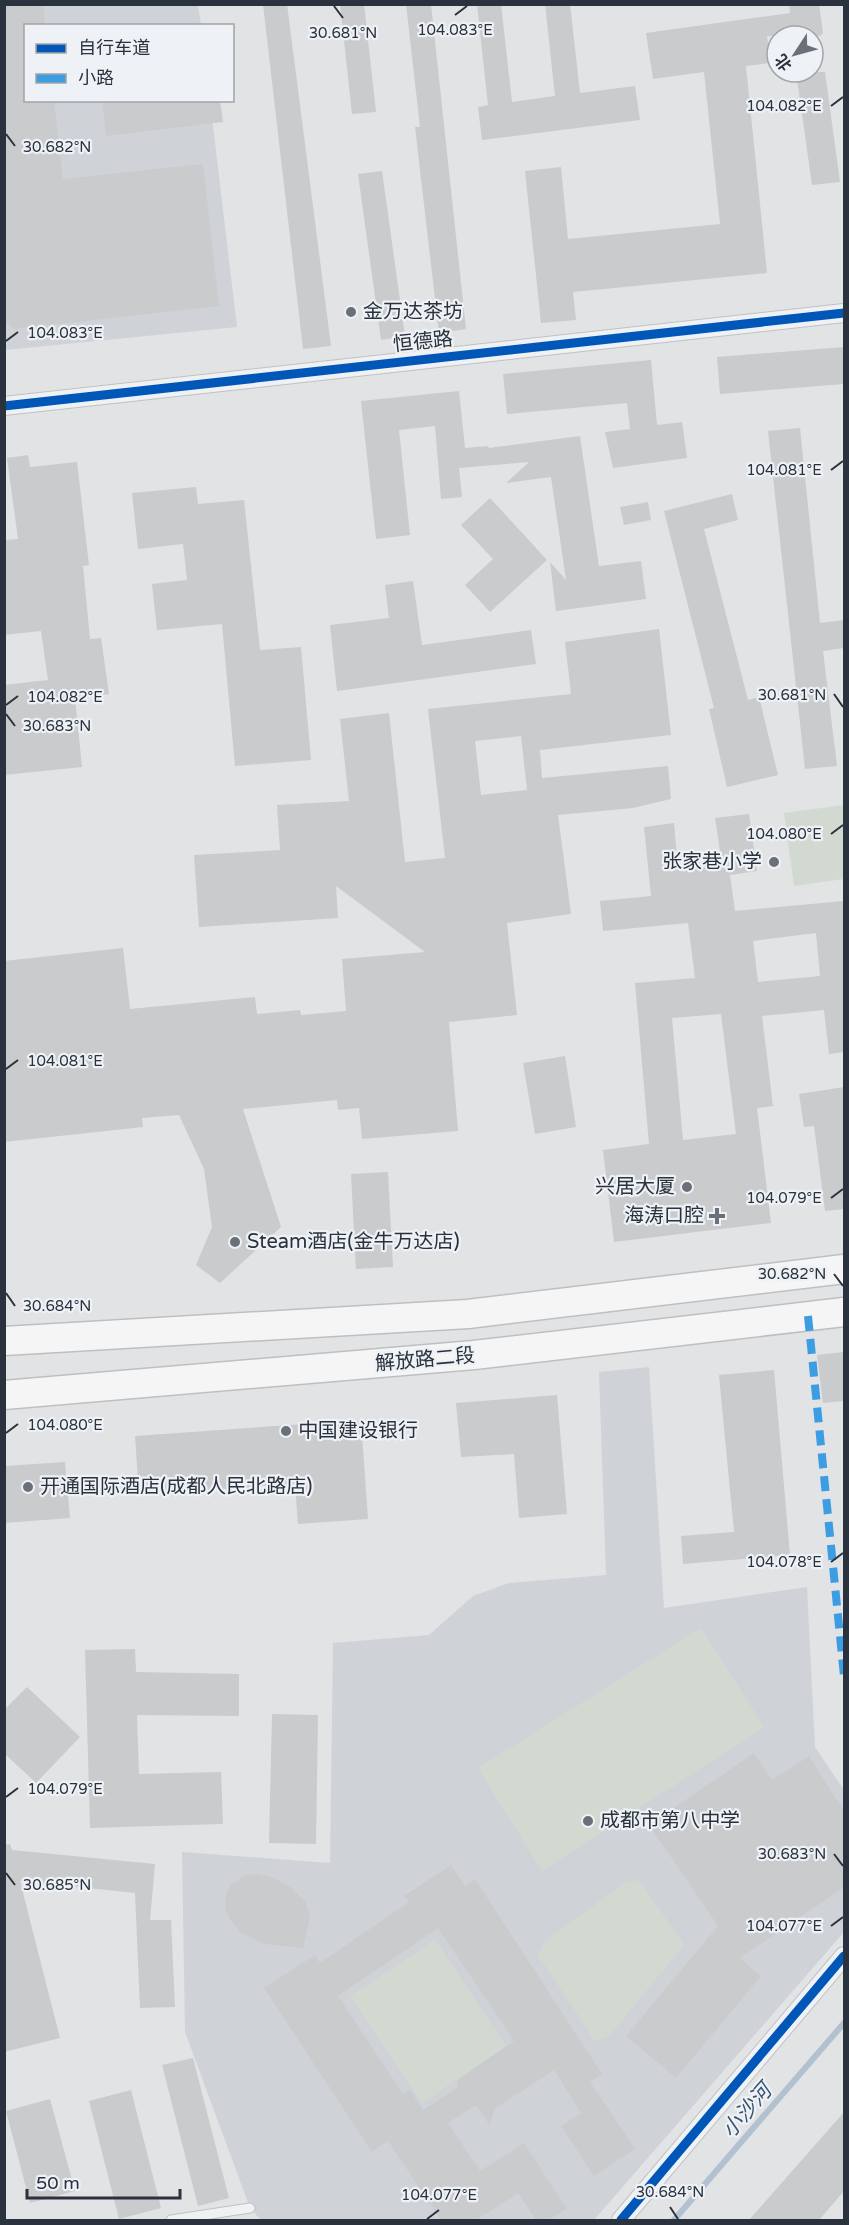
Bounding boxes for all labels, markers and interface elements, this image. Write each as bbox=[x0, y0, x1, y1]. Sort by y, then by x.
text: 104.083°E bbox=[417, 21, 493, 39]
legend bbox=[24, 24, 234, 102]
text: 30.681°N bbox=[309, 24, 377, 42]
north arrow bbox=[765, 24, 825, 84]
text: 自行车道 bbox=[78, 37, 150, 59]
text: 北 bbox=[771, 50, 796, 75]
text: 小路 bbox=[78, 67, 114, 89]
text: 104.082°E bbox=[746, 97, 822, 115]
text: 30.682°N bbox=[23, 138, 91, 156]
place label: 金万达茶坊 bbox=[363, 300, 463, 324]
marker: 金万达茶坊 bbox=[344, 305, 358, 319]
text: 104.083°E bbox=[27, 324, 103, 342]
street label: 恒德路 bbox=[392, 327, 454, 357]
text: 104.081°E bbox=[746, 461, 822, 479]
text: 30.681°N bbox=[758, 686, 826, 704]
text: 104.082°E bbox=[27, 688, 103, 706]
text: 30.683°N bbox=[23, 717, 91, 735]
text: 104.080°E bbox=[746, 825, 822, 843]
place label: 张家巷小学 bbox=[662, 850, 762, 874]
marker: 张家巷小学 bbox=[767, 855, 781, 869]
text: 104.081°E bbox=[27, 1052, 103, 1070]
place label: 兴居大厦 bbox=[595, 1175, 675, 1199]
marker: 兴居大厦 bbox=[680, 1180, 694, 1194]
text: 104.079°E bbox=[746, 1189, 822, 1207]
place label: 海涛口腔 bbox=[624, 1204, 704, 1228]
marker: 海涛口腔 bbox=[708, 1207, 726, 1225]
place label: Steam酒店(金牛万达店) bbox=[247, 1230, 460, 1254]
marker: Steam酒店(金牛万达店) bbox=[228, 1235, 242, 1249]
text: 30.682°N bbox=[758, 1265, 826, 1283]
text: 30.684°N bbox=[23, 1297, 91, 1315]
street label: 解放路二段 bbox=[374, 1344, 476, 1376]
text: 104.080°E bbox=[27, 1416, 103, 1434]
place label: 中国建设银行 bbox=[298, 1419, 418, 1443]
marker: 中国建设银行 bbox=[279, 1424, 293, 1438]
place label: 开通国际酒店(成都人民北路店) bbox=[40, 1475, 312, 1499]
marker: 开通国际酒店(成都人民北路店) bbox=[21, 1480, 35, 1494]
text: 104.078°E bbox=[746, 1553, 822, 1571]
text: 104.079°E bbox=[27, 1780, 103, 1798]
place label: 成都市第八中学 bbox=[600, 1809, 740, 1833]
marker: 成都市第八中学 bbox=[581, 1814, 595, 1828]
text: 30.683°N bbox=[758, 1845, 826, 1863]
text: 30.685°N bbox=[23, 1876, 91, 1894]
text: 104.077°E bbox=[746, 1917, 822, 1935]
water label: 小沙河 bbox=[717, 2076, 780, 2143]
scale bar bbox=[27, 2162, 180, 2200]
text: 50 m bbox=[36, 2172, 80, 2194]
text: 30.684°N bbox=[636, 2183, 704, 2201]
text: 104.077°E bbox=[401, 2186, 477, 2204]

